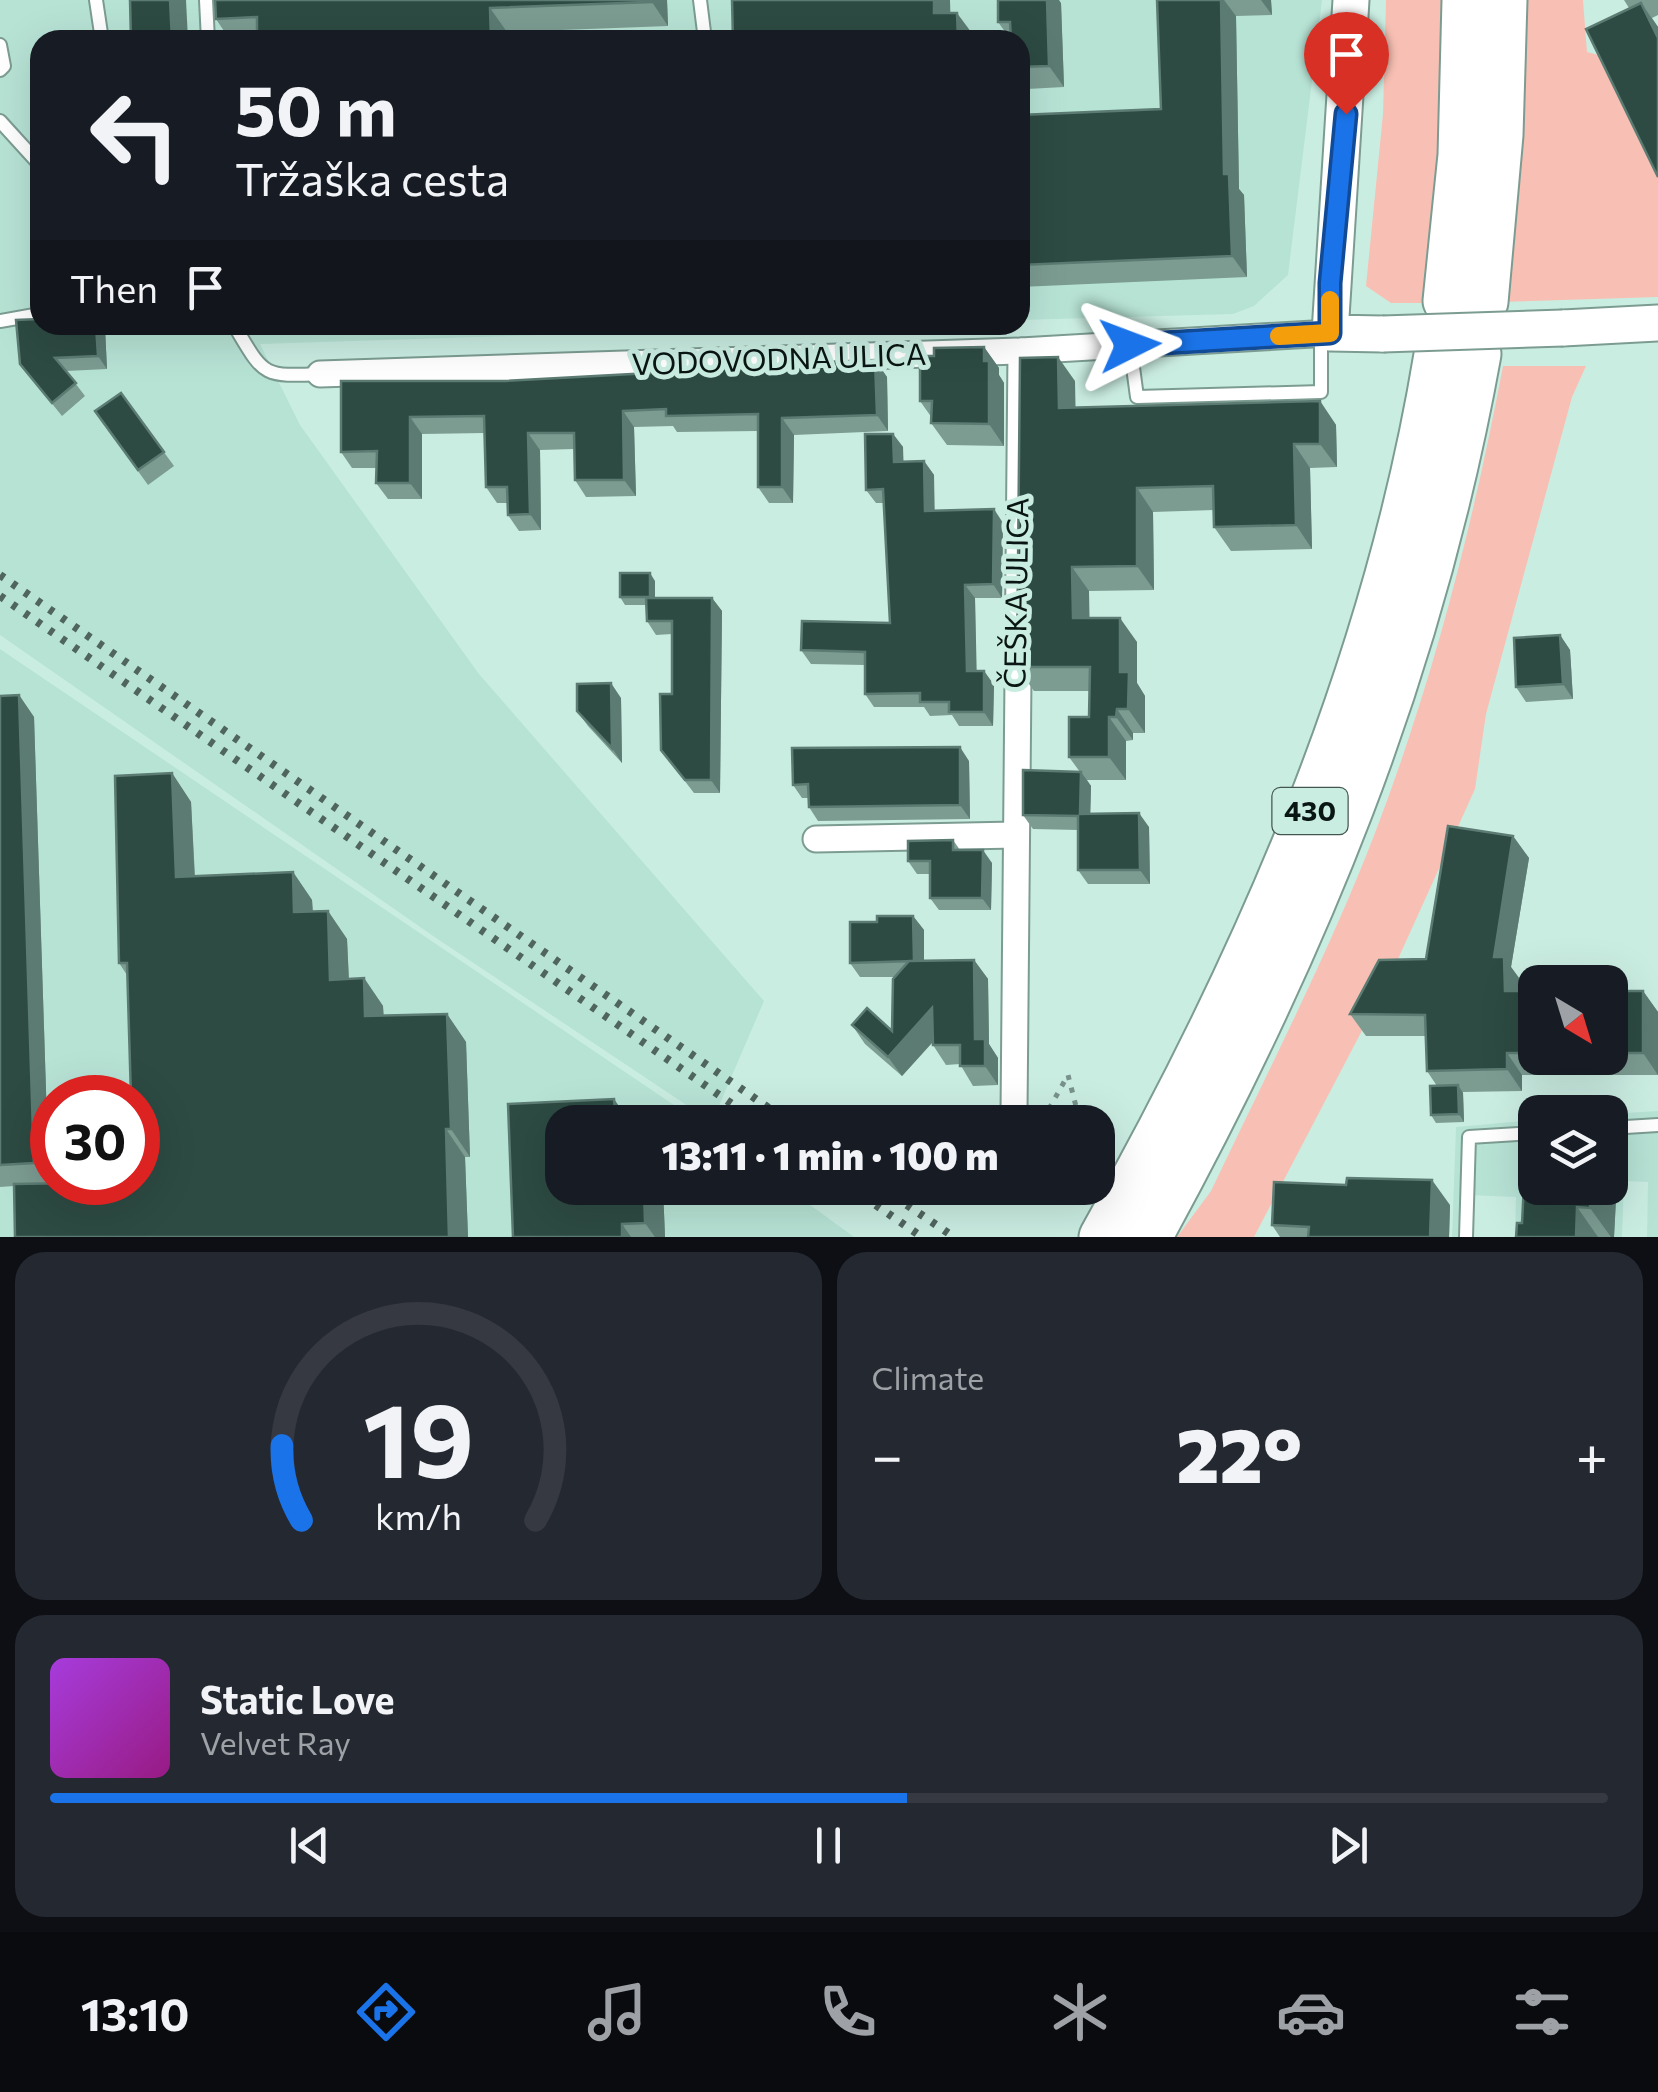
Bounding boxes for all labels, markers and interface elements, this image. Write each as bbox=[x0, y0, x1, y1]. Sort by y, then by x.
pin bbox=[1304, 12, 1389, 115]
icon: arrive bbox=[1319, 27, 1374, 82]
text: 50 m bbox=[235, 65, 397, 150]
icon: left bbox=[70, 70, 200, 200]
text: Tržaška cesta bbox=[235, 150, 509, 205]
icon: arrive bbox=[178, 260, 233, 315]
text: Then bbox=[70, 264, 158, 311]
position arrow bbox=[1078, 293, 1182, 397]
street label: VODOVODNA ULICA bbox=[631, 334, 927, 381]
street label: ČEŠKA ULICA bbox=[994, 497, 1035, 689]
road number: 430 bbox=[1272, 788, 1348, 834]
north arrow bbox=[1518, 965, 1628, 1075]
map controls bbox=[1518, 965, 1628, 1205]
speed limit sign: 30 bbox=[30, 1075, 160, 1205]
button: layers bbox=[1518, 1095, 1628, 1205]
text: 13:11 · 1 min · 100 m bbox=[662, 1131, 998, 1178]
text: Climate bbox=[872, 1357, 984, 1397]
text: 19 bbox=[363, 1372, 474, 1499]
text: 22° bbox=[1176, 1407, 1302, 1498]
text: − bbox=[872, 1420, 903, 1487]
text: + bbox=[1576, 1420, 1608, 1487]
text: km/h bbox=[375, 1494, 462, 1537]
text: Static Love bbox=[200, 1675, 395, 1722]
text: Velvet Ray bbox=[200, 1722, 351, 1762]
icon: previous bbox=[282, 1818, 337, 1873]
icon: pause bbox=[801, 1818, 856, 1873]
icon: next bbox=[1321, 1818, 1376, 1873]
icon: directions bbox=[351, 1977, 421, 2047]
icon: music bbox=[582, 1977, 652, 2047]
icon: phone bbox=[813, 1977, 883, 2047]
icon: climate bbox=[1045, 1977, 1115, 2047]
icon: car bbox=[1276, 1977, 1346, 2047]
icon: filters bbox=[1507, 1977, 1577, 2047]
text: 13:10 bbox=[81, 1985, 189, 2040]

